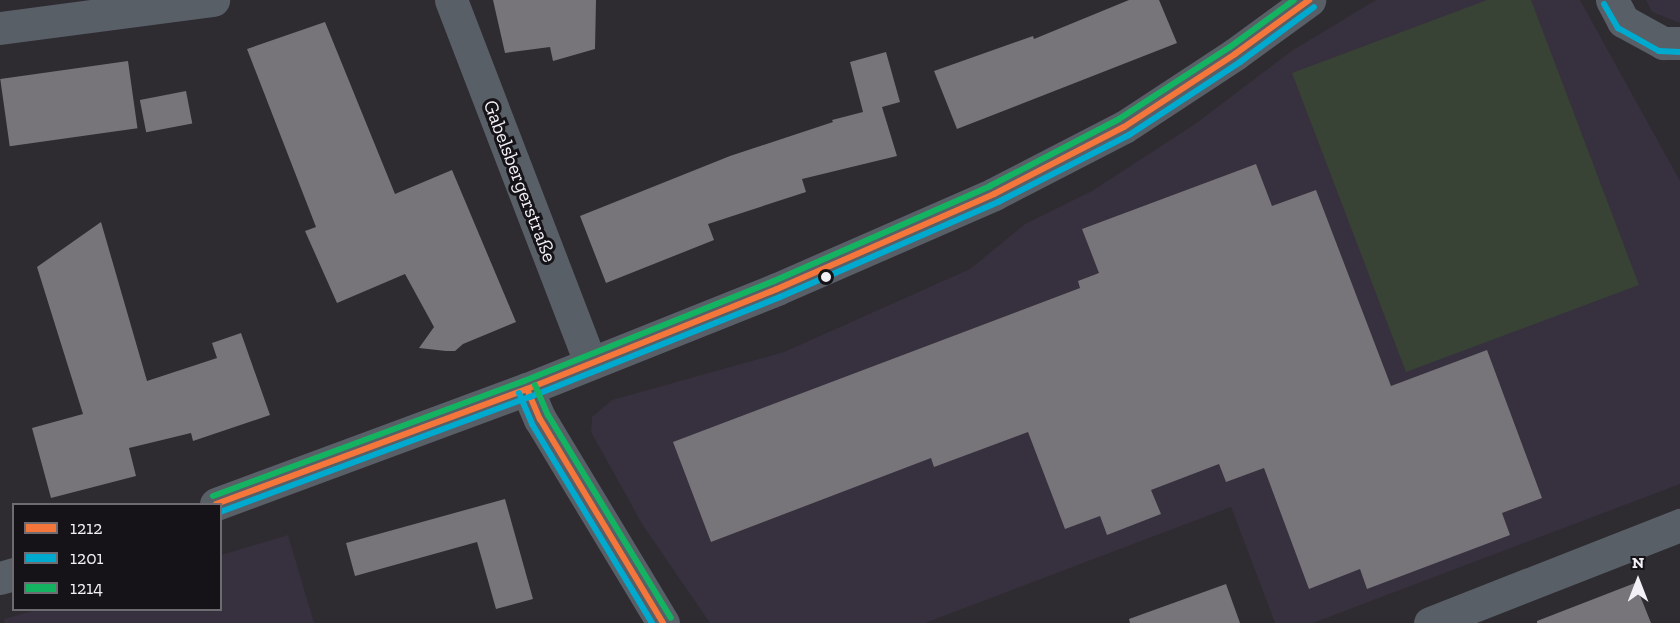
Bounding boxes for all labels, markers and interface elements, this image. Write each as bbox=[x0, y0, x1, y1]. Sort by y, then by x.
street label: Gabelsbergerstraße bbox=[478, 97, 562, 265]
unlabelled marker bbox=[820, 271, 832, 283]
legend bbox=[12, 503, 222, 611]
text: 1212 bbox=[70, 517, 102, 539]
text: 1201 bbox=[70, 547, 104, 569]
north arrow bbox=[1608, 551, 1668, 611]
text: N bbox=[1632, 553, 1644, 572]
text: 1214 bbox=[70, 577, 103, 599]

